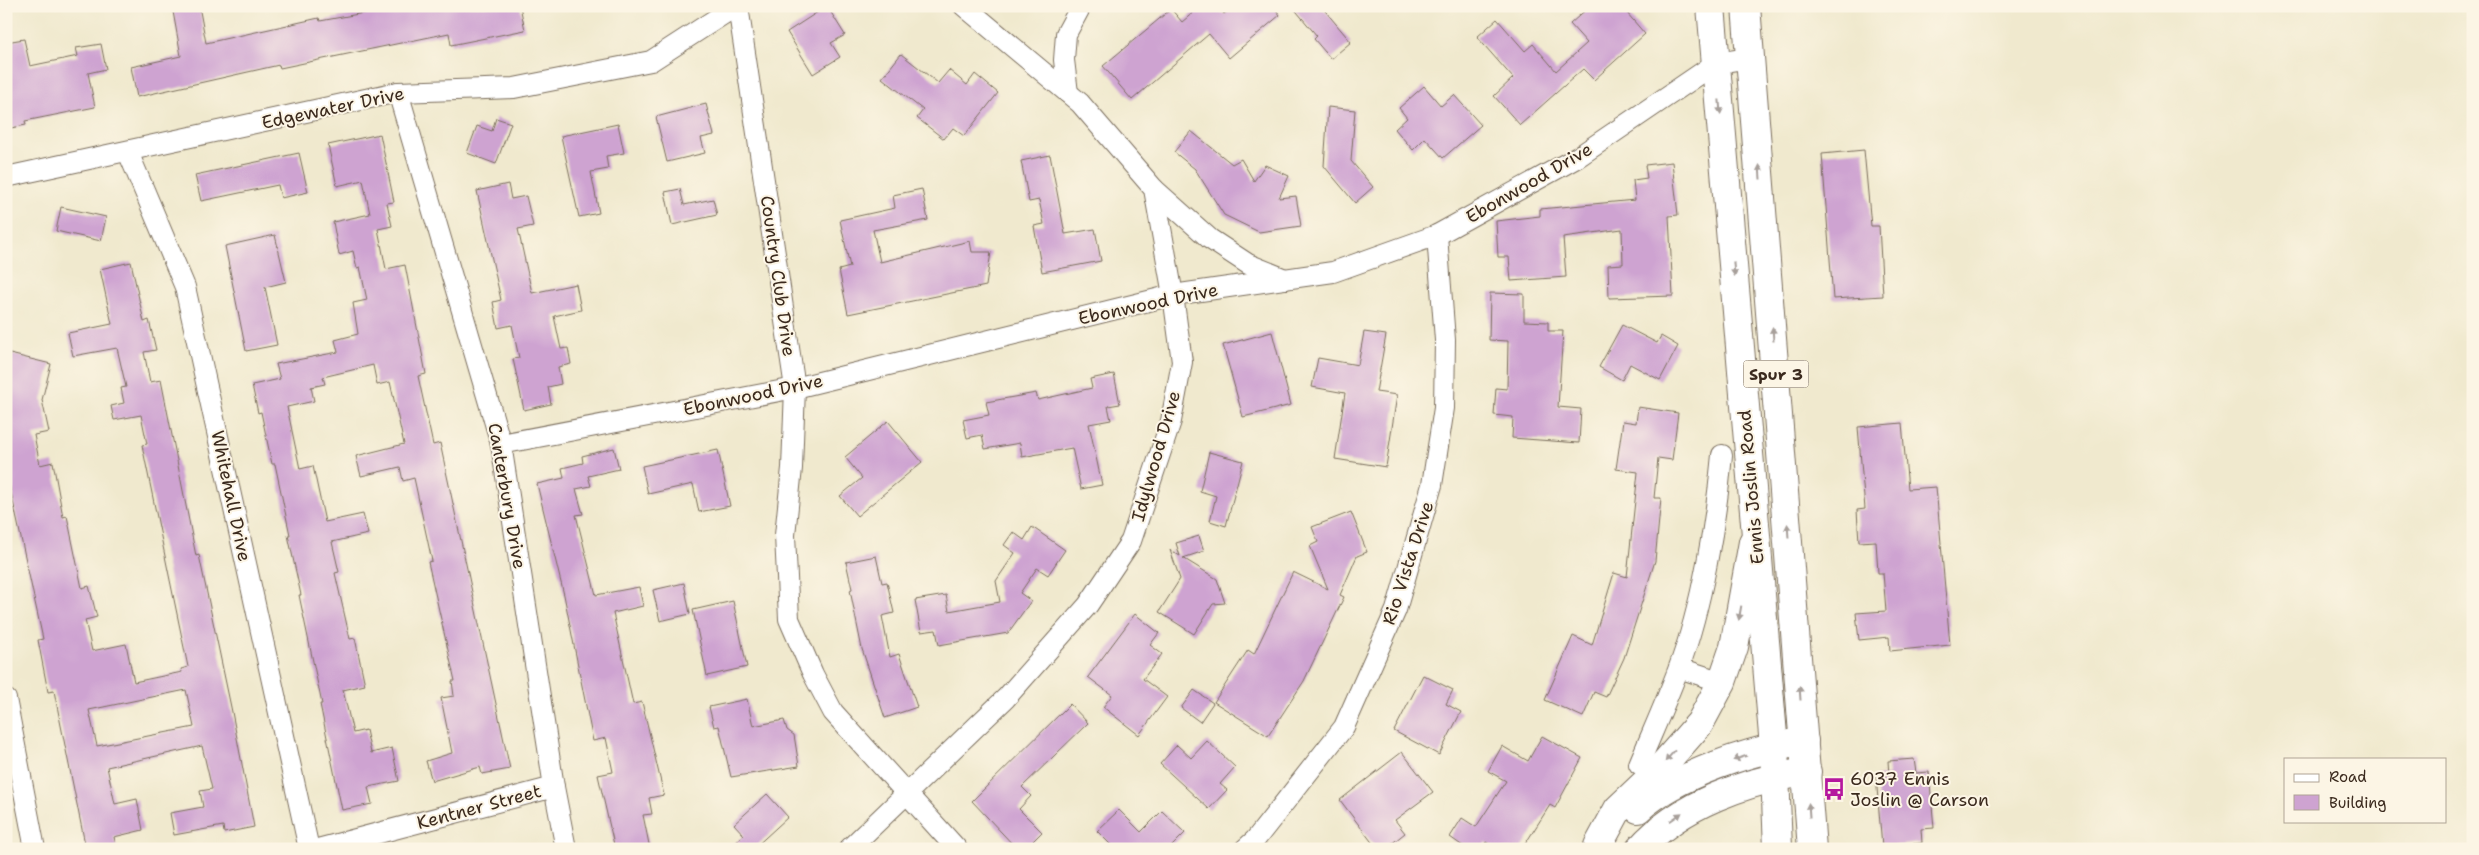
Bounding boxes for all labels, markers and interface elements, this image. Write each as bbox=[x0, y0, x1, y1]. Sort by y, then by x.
street label: Edgewater Drive bbox=[260, 81, 406, 135]
one-way arrow bbox=[1716, 99, 1724, 115]
street label: Ebonwood Drive bbox=[1461, 137, 1597, 229]
one-way arrow bbox=[1756, 163, 1764, 179]
street label: Country Club Drive bbox=[755, 194, 801, 358]
one-way arrow bbox=[1730, 261, 1738, 277]
street label: Ebonwood Drive bbox=[1076, 277, 1220, 331]
one-way arrow bbox=[1768, 325, 1776, 341]
road number: Spur 3 bbox=[1744, 360, 1808, 388]
street label: Ebonwood Drive bbox=[681, 368, 825, 422]
street label: Idylwood Drive bbox=[1126, 388, 1186, 524]
street label: Ennis Joslin Road bbox=[1732, 409, 1770, 565]
street label: Canterbury Drive bbox=[482, 421, 532, 571]
street label: Whitehall Drive bbox=[205, 428, 257, 564]
street label: Rio Vista Drive bbox=[1377, 498, 1439, 628]
one-way arrow bbox=[1783, 522, 1791, 538]
one-way arrow bbox=[1735, 605, 1743, 621]
one-way arrow bbox=[1796, 684, 1804, 700]
one-way arrow bbox=[1665, 750, 1676, 763]
one-way arrow bbox=[1732, 755, 1747, 763]
legend bbox=[2284, 758, 2446, 822]
place label: 6037 Ennis Joslin @ Carson bbox=[1850, 767, 1989, 812]
text: Road bbox=[2329, 767, 2367, 787]
bus stop icon: 6037 Ennis Joslin @ Carson bbox=[1821, 776, 1847, 802]
street label: Kentner Street bbox=[414, 779, 544, 835]
text: Building bbox=[2329, 793, 2386, 813]
one-way arrow bbox=[1805, 802, 1813, 818]
one-way arrow bbox=[1670, 812, 1683, 822]

